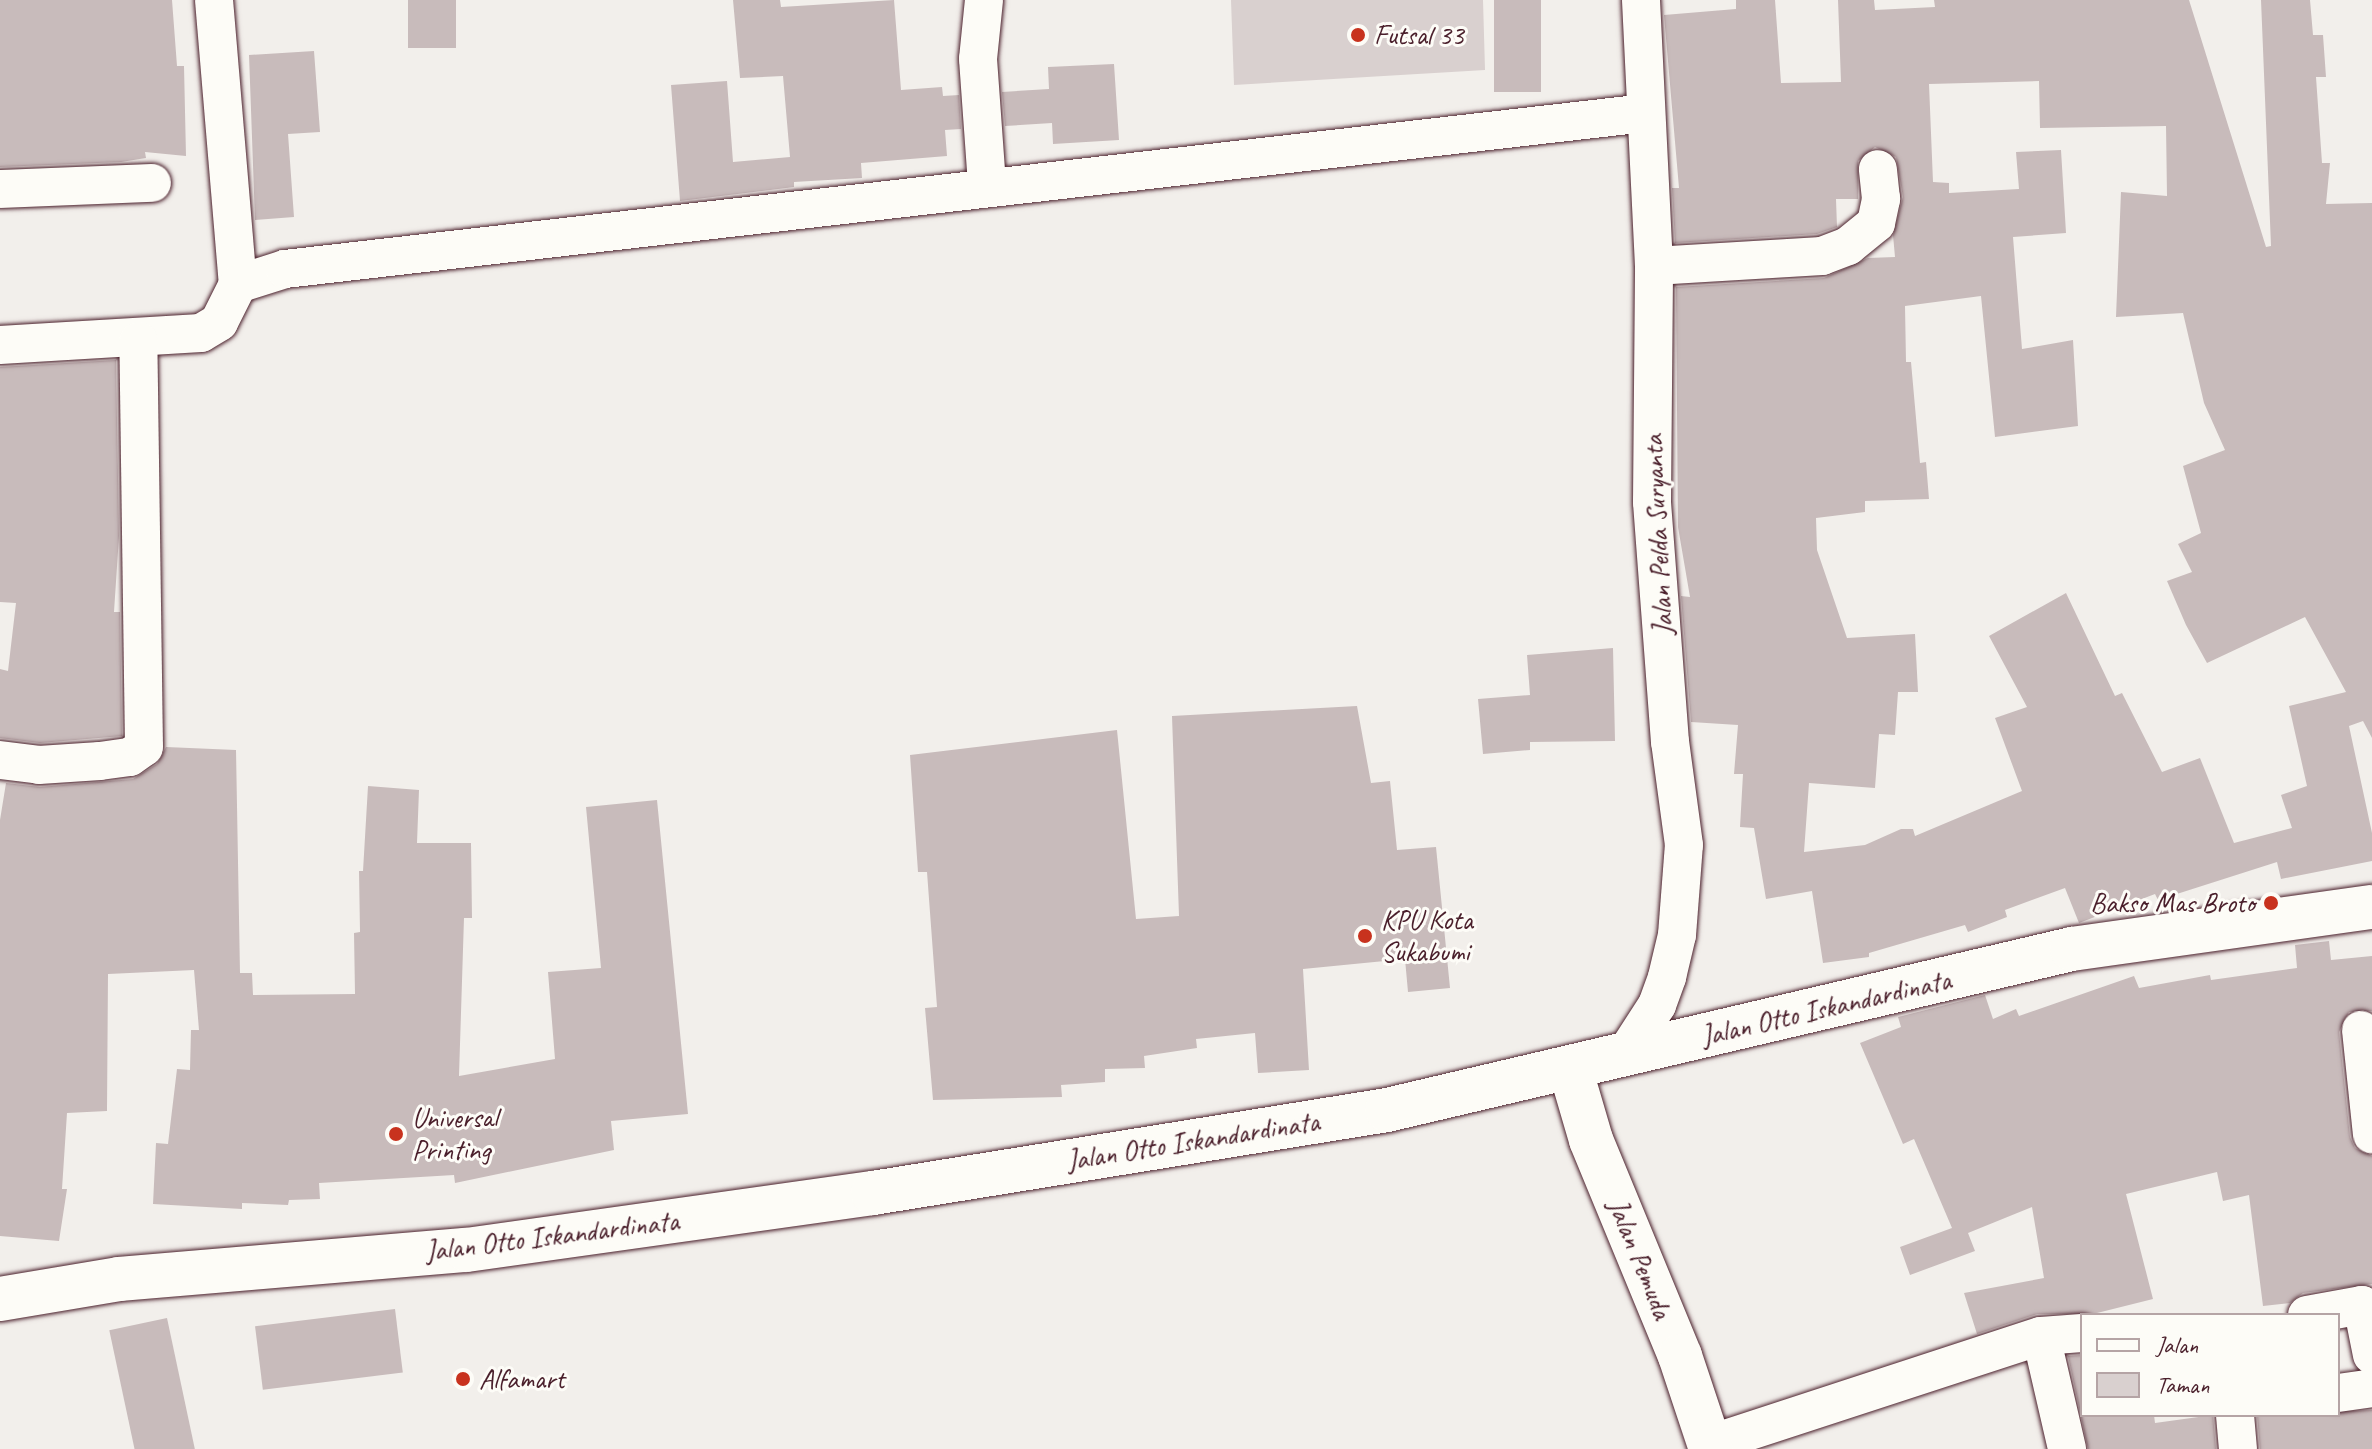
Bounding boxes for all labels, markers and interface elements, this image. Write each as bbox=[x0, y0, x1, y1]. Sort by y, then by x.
place label: Futsal 33 bbox=[1374, 18, 1464, 52]
marker: Futsal 33 bbox=[1349, 26, 1367, 44]
street label: Jalan Pelda Suryanta bbox=[1636, 435, 1680, 635]
place label: Bakso Mas Broto bbox=[2089, 886, 2255, 920]
marker: Bakso Mas Broto bbox=[2262, 894, 2280, 912]
place label: KPU Kota Sukabumi bbox=[1381, 903, 1471, 969]
marker: KPU Kota Sukabumi bbox=[1356, 927, 1374, 945]
street label: Jalan Otto Iskandardinata bbox=[1698, 963, 1954, 1053]
place label: Universal Printing bbox=[412, 1101, 498, 1167]
street label: Jalan Otto Iskandardinata bbox=[1064, 1104, 1322, 1178]
marker: Universal Printing bbox=[387, 1125, 405, 1143]
street label: Jalan Pemuda bbox=[1601, 1194, 1679, 1324]
street label: Jalan Otto Iskandardinata bbox=[423, 1204, 681, 1268]
legend bbox=[2080, 1313, 2340, 1417]
text: Jalan bbox=[2156, 1330, 2198, 1360]
place label: Alfamart bbox=[479, 1362, 564, 1396]
marker: Alfamart bbox=[454, 1370, 472, 1388]
text: Taman bbox=[2156, 1370, 2209, 1400]

